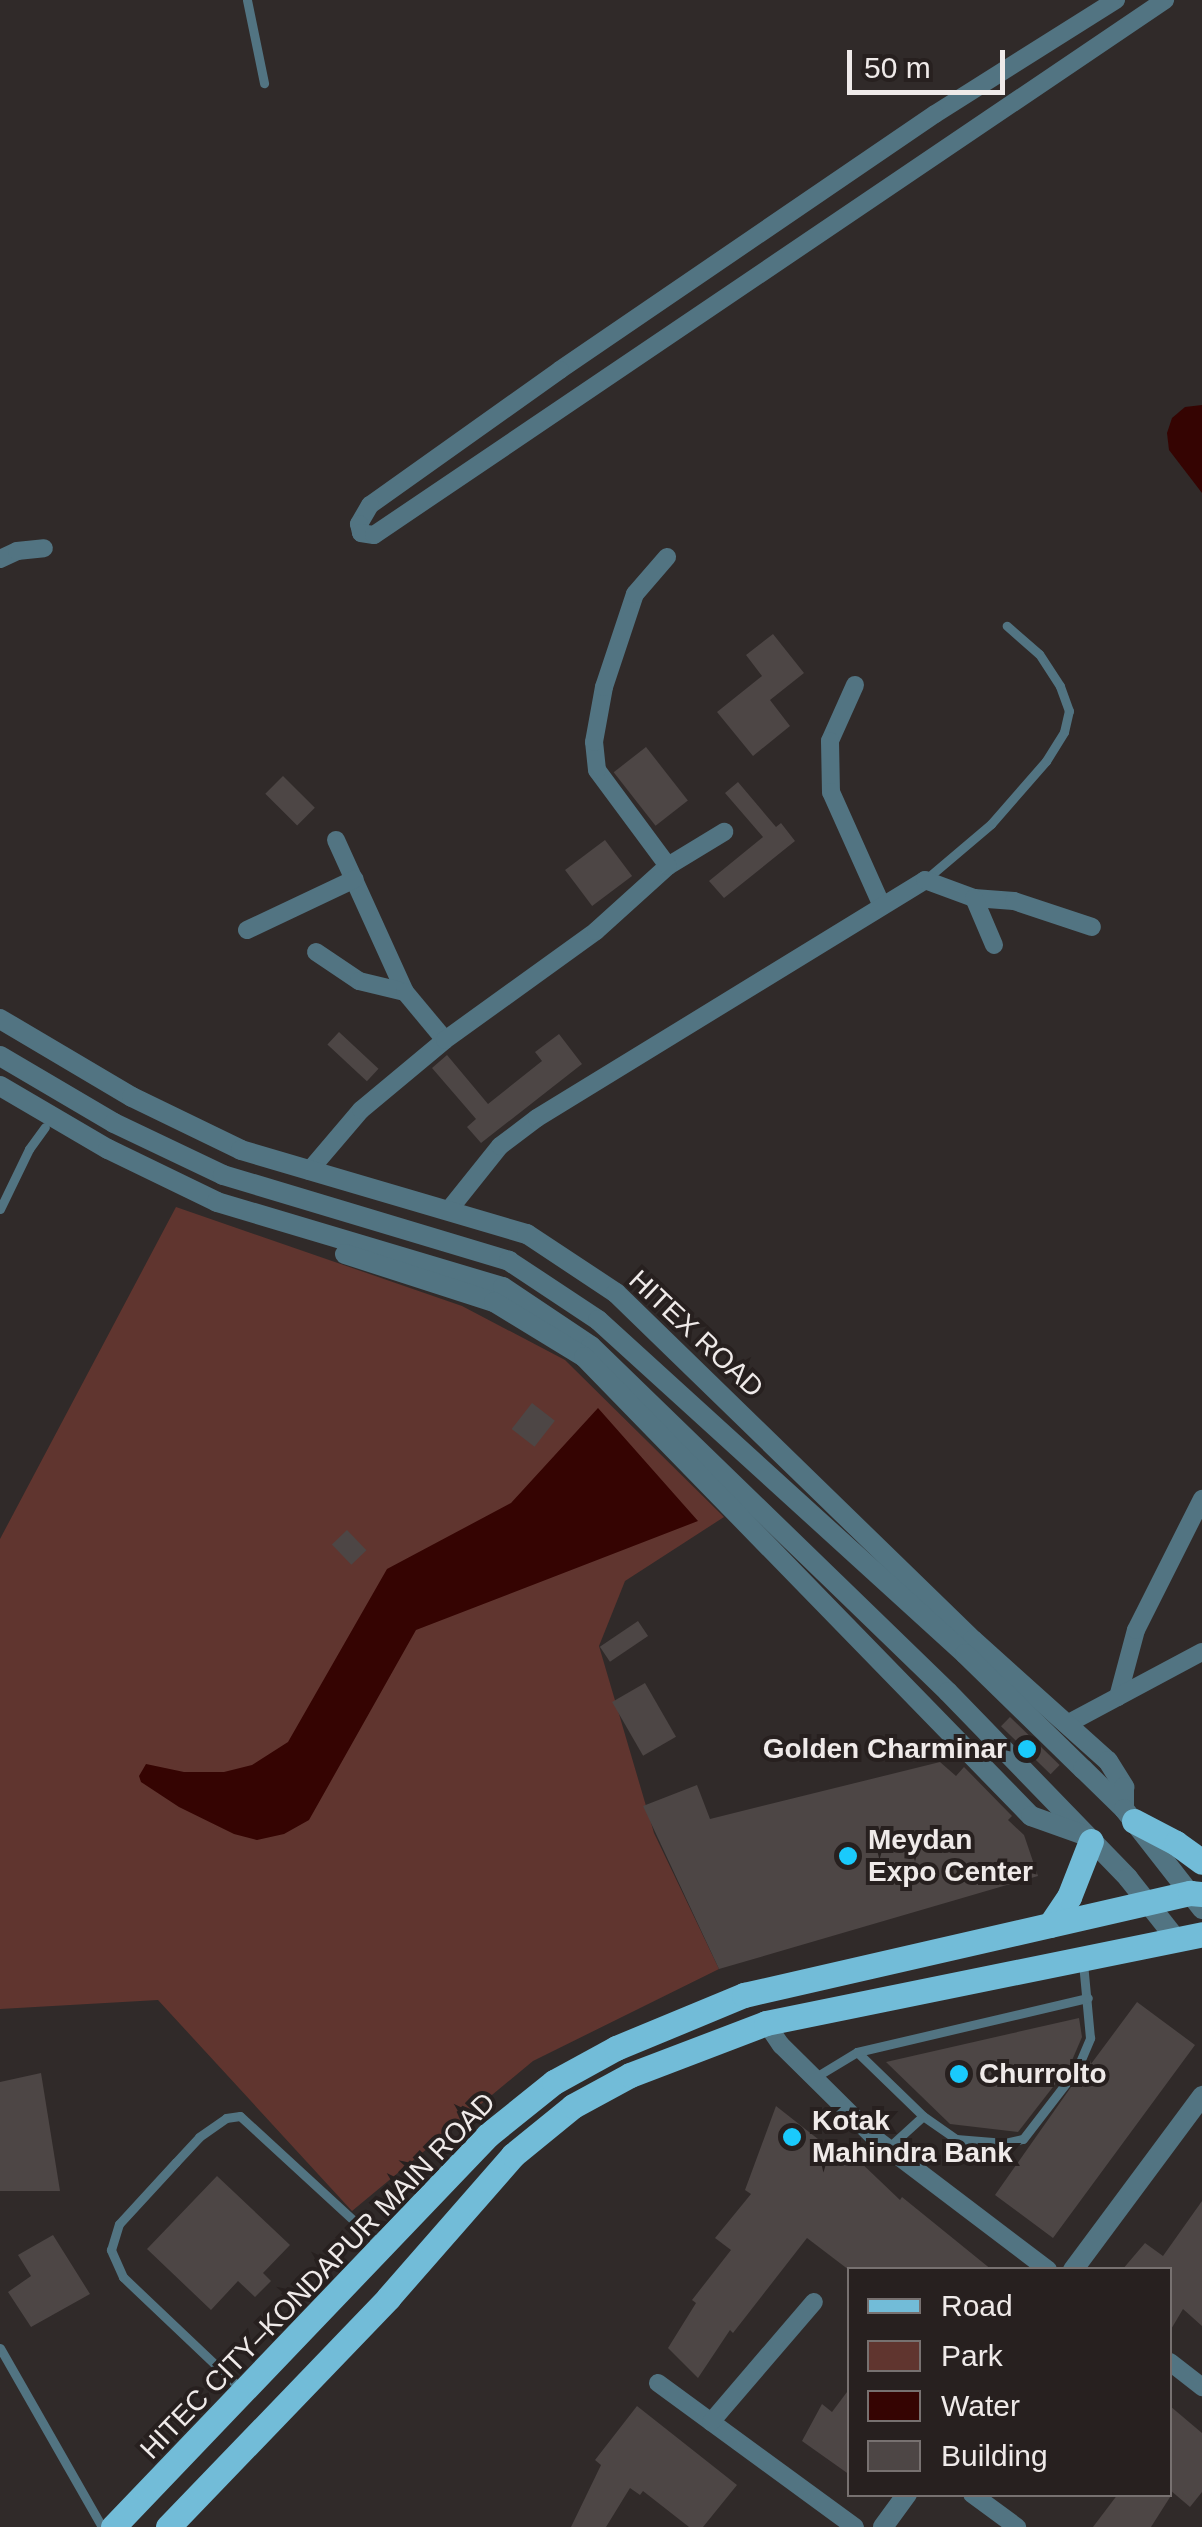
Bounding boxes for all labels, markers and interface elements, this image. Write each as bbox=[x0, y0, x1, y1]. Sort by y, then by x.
scale bar bbox=[852, 30, 1010, 92]
text: 50 m bbox=[864, 51, 931, 84]
street label: HITEX ROAD bbox=[622, 1263, 770, 1405]
place label: Golden Charminar bbox=[763, 1732, 1007, 1766]
marker: Golden Charminar bbox=[1016, 1738, 1038, 1760]
place label: Meydan Expo Center bbox=[868, 1823, 1033, 1889]
marker: Meydan Expo Center bbox=[837, 1845, 859, 1867]
place label: Churrolto bbox=[979, 2057, 1107, 2091]
marker: Churrolto bbox=[948, 2063, 970, 2085]
street label: HITEC CITY–KONDAPUR MAIN ROAD bbox=[134, 2086, 502, 2466]
place label: Kotak Mahindra Bank bbox=[812, 2104, 1013, 2170]
marker: Kotak Mahindra Bank bbox=[781, 2126, 803, 2148]
legend bbox=[847, 2267, 1172, 2497]
text: Road bbox=[941, 2289, 1013, 2322]
text: Park bbox=[941, 2339, 1003, 2372]
text: Water bbox=[941, 2389, 1020, 2422]
text: Building bbox=[941, 2439, 1048, 2472]

